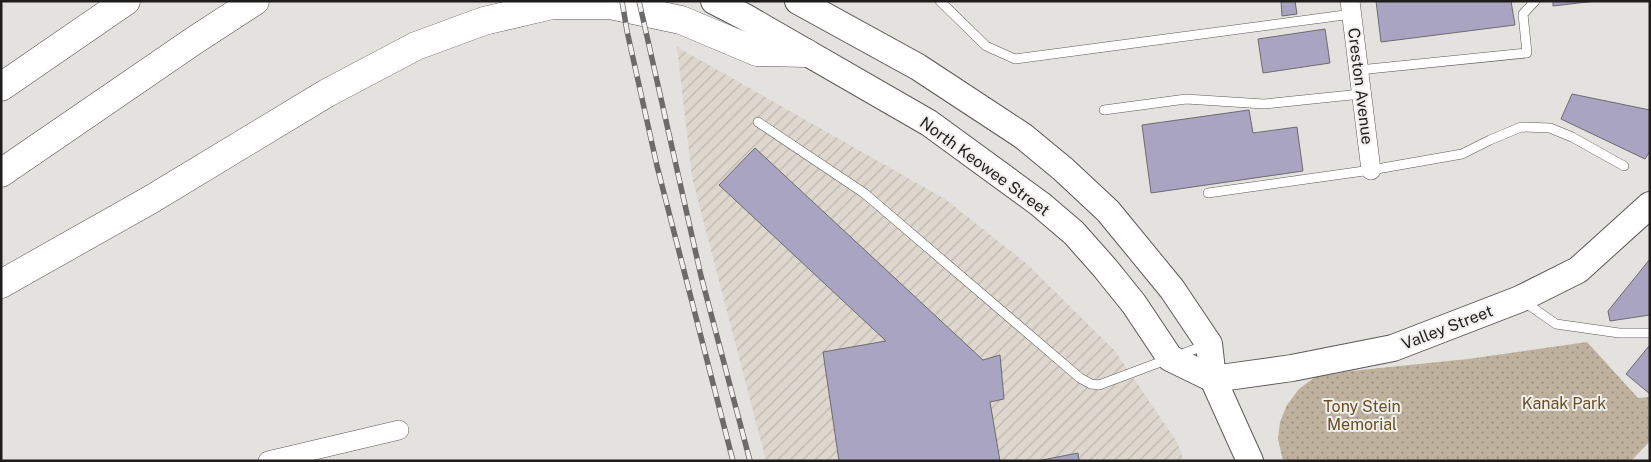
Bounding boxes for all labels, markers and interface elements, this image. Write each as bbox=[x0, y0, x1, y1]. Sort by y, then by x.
street label: Creston Avenue bbox=[1344, 27, 1377, 145]
street label: North Keowee Street bbox=[916, 113, 1053, 220]
street label: Valley Street bbox=[1399, 301, 1495, 354]
park label: Kanak Park bbox=[1522, 394, 1606, 413]
park label: Tony Stein Memorial bbox=[1323, 397, 1401, 434]

